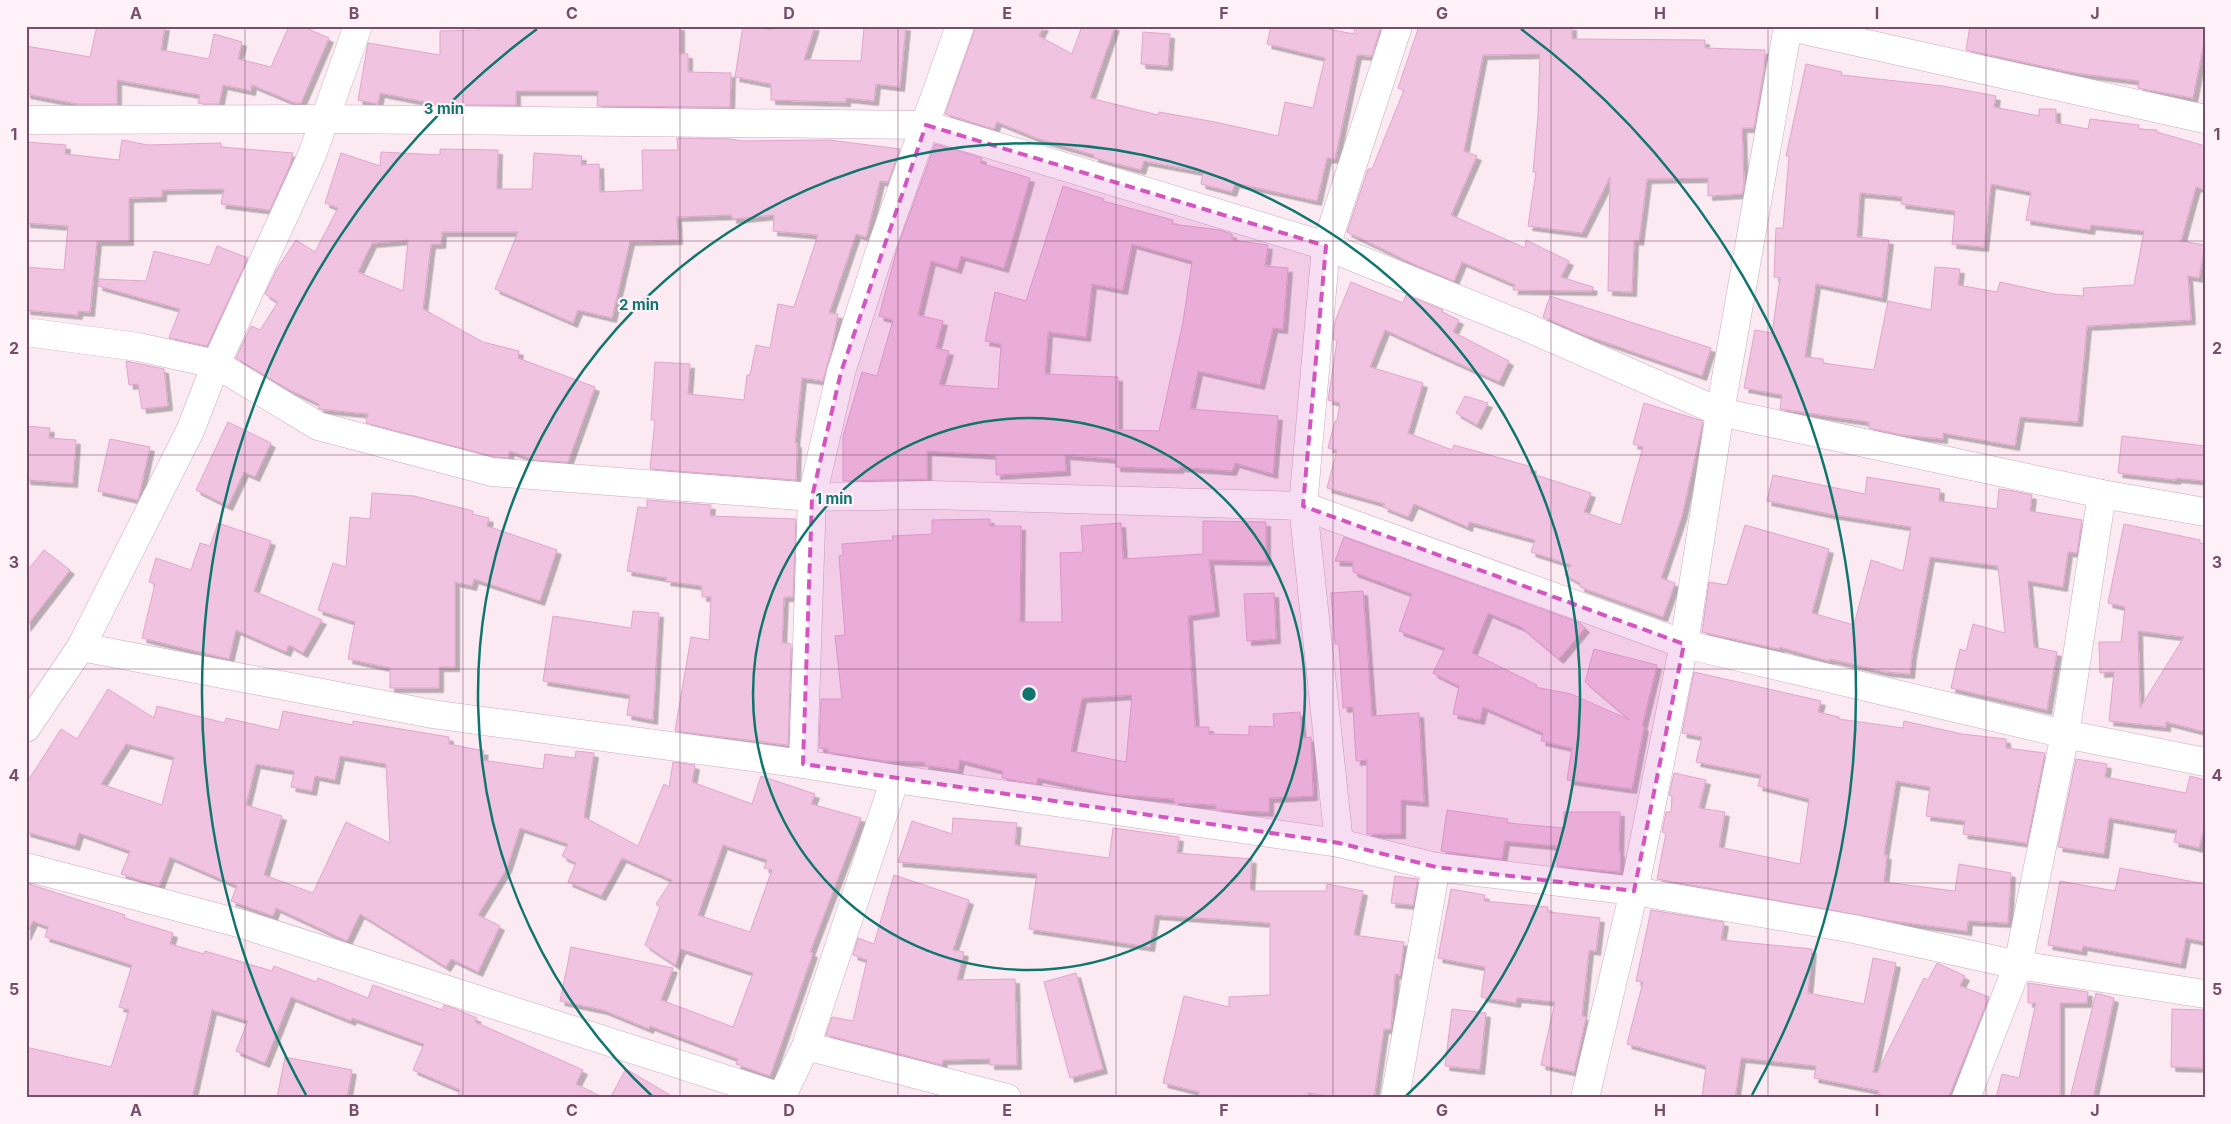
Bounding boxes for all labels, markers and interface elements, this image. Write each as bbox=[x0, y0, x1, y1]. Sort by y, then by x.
text: A bbox=[130, 3, 142, 23]
text: B bbox=[349, 3, 359, 23]
text: C bbox=[566, 3, 578, 23]
text: D bbox=[783, 3, 795, 23]
text: E bbox=[1002, 3, 1012, 23]
text: F bbox=[1219, 3, 1229, 23]
text: G bbox=[1436, 3, 1448, 23]
text: H bbox=[1654, 3, 1666, 23]
text: I bbox=[1875, 3, 1879, 23]
text: J bbox=[2090, 3, 2100, 23]
text: 3 min bbox=[424, 99, 464, 118]
text: 1 bbox=[11, 124, 17, 144]
text: 1 bbox=[2214, 124, 2220, 144]
text: 2 min bbox=[619, 295, 659, 314]
text: 2 bbox=[9, 338, 19, 358]
text: 2 bbox=[2212, 338, 2222, 358]
text: 1 min bbox=[815, 489, 853, 508]
text: 3 bbox=[9, 552, 19, 572]
text: 3 bbox=[2212, 552, 2222, 572]
centre of rings bbox=[1020, 685, 1038, 703]
text: 4 bbox=[9, 765, 20, 785]
text: 4 bbox=[2212, 765, 2223, 785]
text: 5 bbox=[9, 979, 19, 999]
text: 5 bbox=[2212, 979, 2222, 999]
text: A bbox=[130, 1100, 142, 1120]
text: B bbox=[349, 1100, 359, 1120]
text: C bbox=[566, 1100, 578, 1120]
text: D bbox=[783, 1100, 795, 1120]
text: E bbox=[1002, 1100, 1012, 1120]
text: F bbox=[1219, 1100, 1229, 1120]
text: G bbox=[1436, 1100, 1448, 1120]
text: H bbox=[1654, 1100, 1666, 1120]
text: I bbox=[1875, 1100, 1879, 1120]
text: J bbox=[2090, 1100, 2100, 1120]

